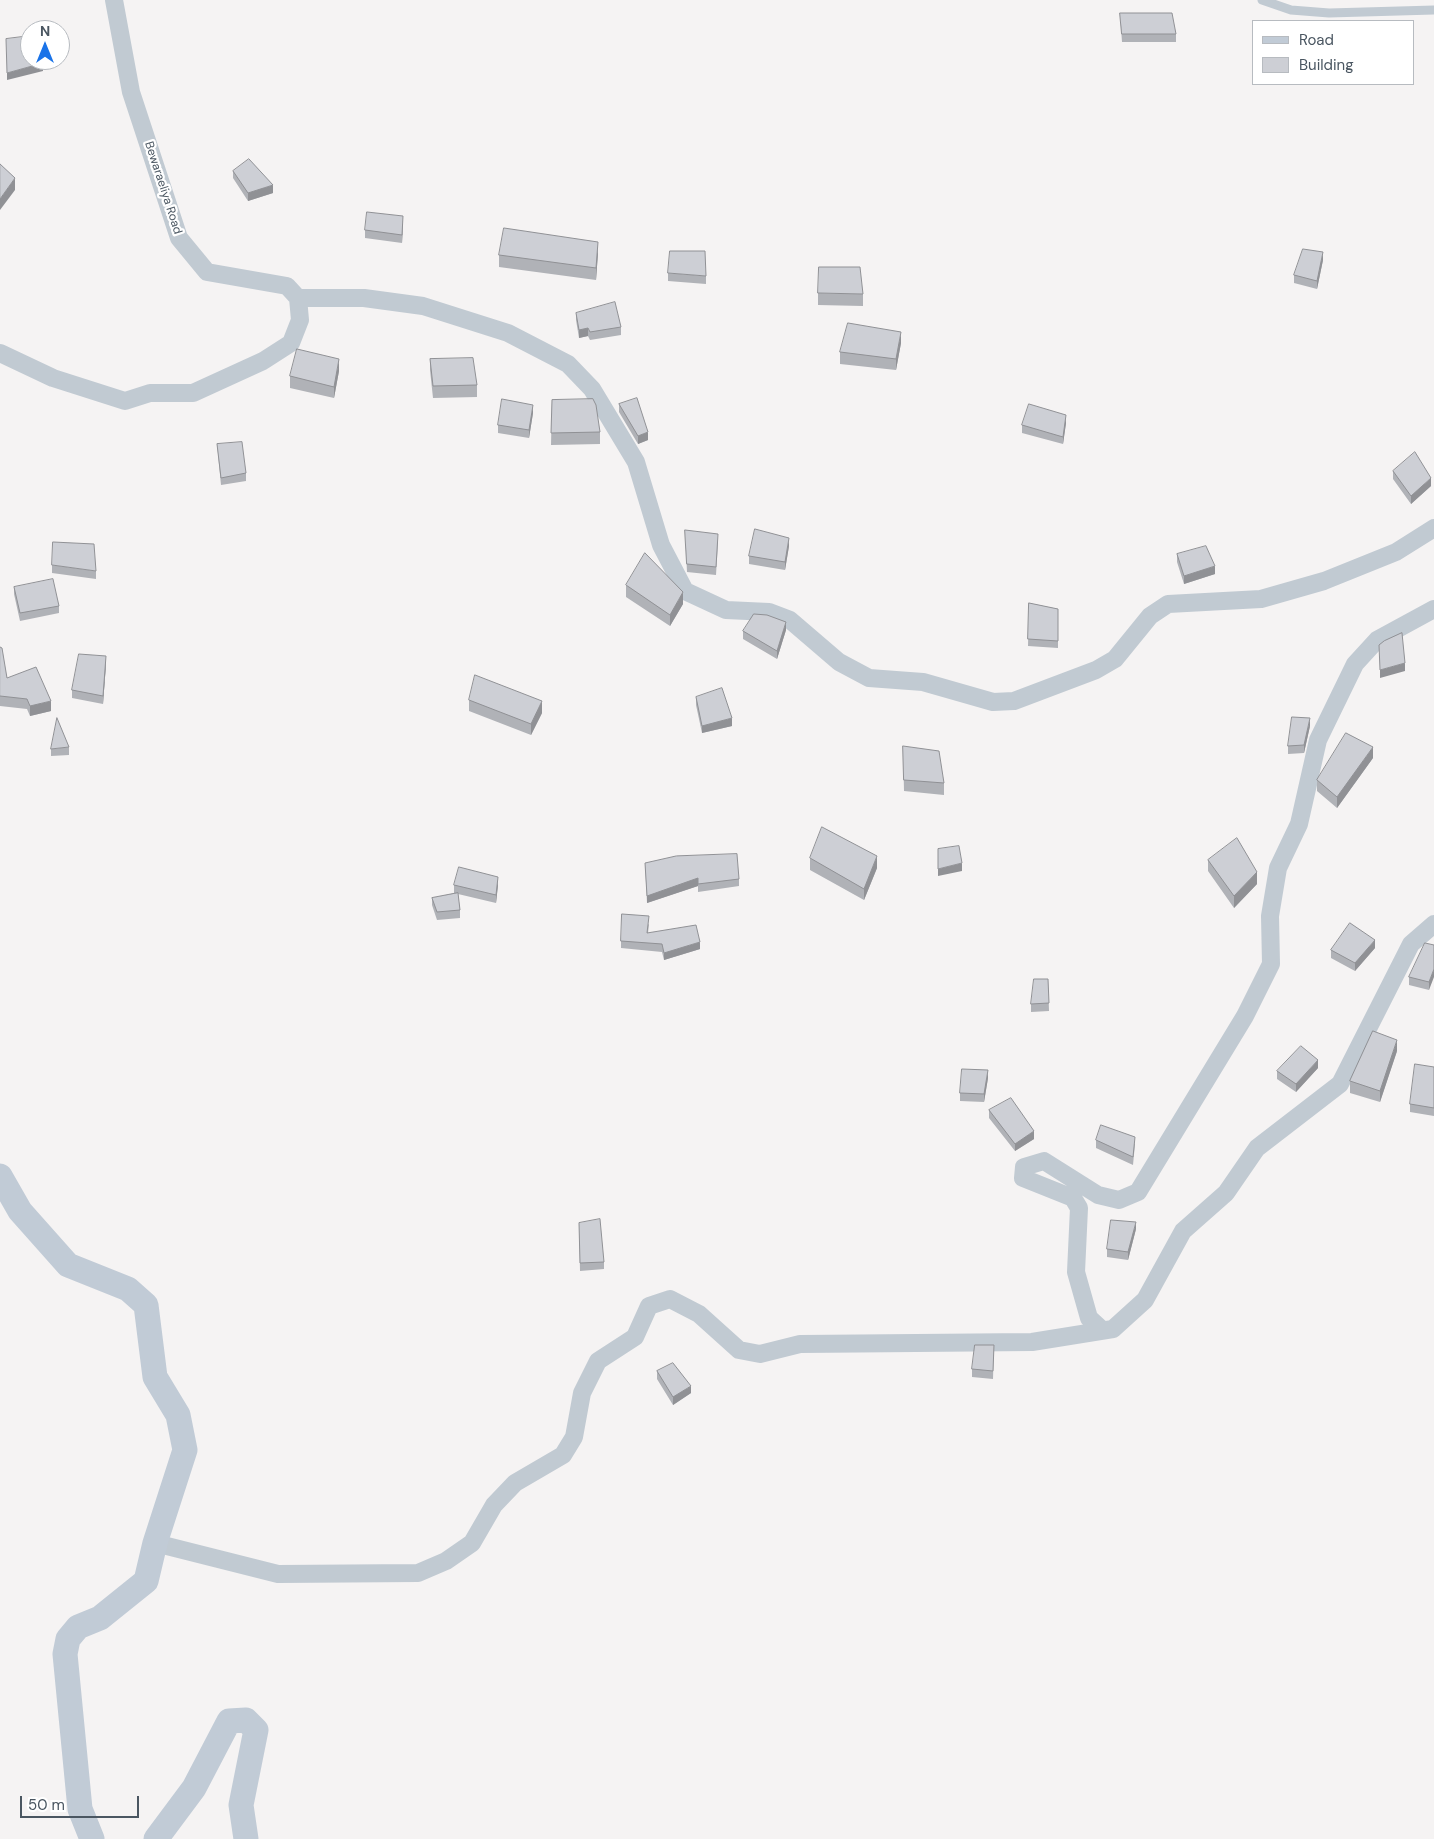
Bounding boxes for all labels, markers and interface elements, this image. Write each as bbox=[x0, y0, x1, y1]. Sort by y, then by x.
north arrow bbox=[20, 20, 70, 70]
legend bbox=[1252, 20, 1414, 85]
text: N bbox=[40, 22, 50, 40]
text: Road bbox=[1299, 30, 1334, 50]
text: Building bbox=[1299, 55, 1354, 75]
street label: Bewaraeliya Road bbox=[141, 140, 185, 236]
scale bar bbox=[22, 1786, 141, 1818]
text: 50 m bbox=[28, 1795, 65, 1815]

